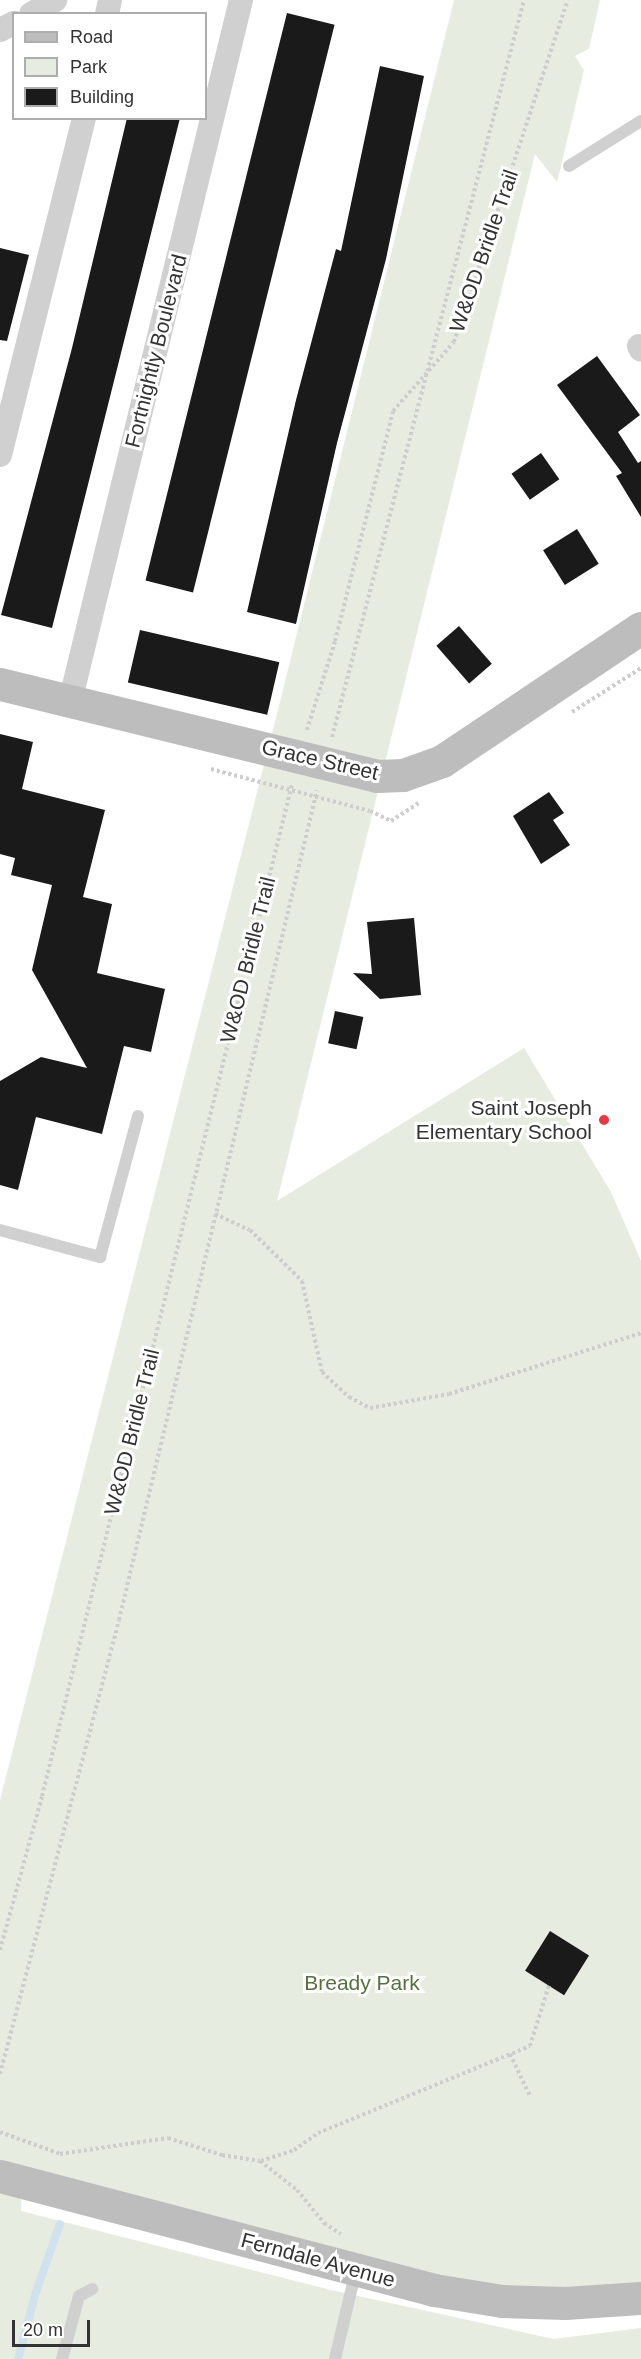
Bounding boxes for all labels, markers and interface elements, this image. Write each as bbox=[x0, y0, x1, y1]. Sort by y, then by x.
legend bbox=[12, 12, 207, 120]
text: Road bbox=[70, 27, 113, 47]
text: Park bbox=[70, 57, 107, 77]
text: Building bbox=[70, 87, 134, 107]
street label: W&OD Bridle Trail bbox=[444, 166, 524, 336]
street label: Fortnightly Boulevard bbox=[120, 252, 192, 450]
street label: Grace Street bbox=[259, 734, 381, 786]
street label: W&OD Bridle Trail bbox=[215, 874, 281, 1046]
place label: Saint Joseph Elementary School bbox=[416, 1095, 592, 1145]
marker: Saint Joseph Elementary School bbox=[597, 1113, 611, 1127]
street label: W&OD Bridle Trail bbox=[99, 1346, 165, 1518]
park label: Bready Park bbox=[304, 1970, 420, 1996]
street label: Ferndale Avenue bbox=[238, 2227, 398, 2293]
scale bar bbox=[15, 2308, 93, 2346]
text: 20 m bbox=[23, 2320, 63, 2340]

